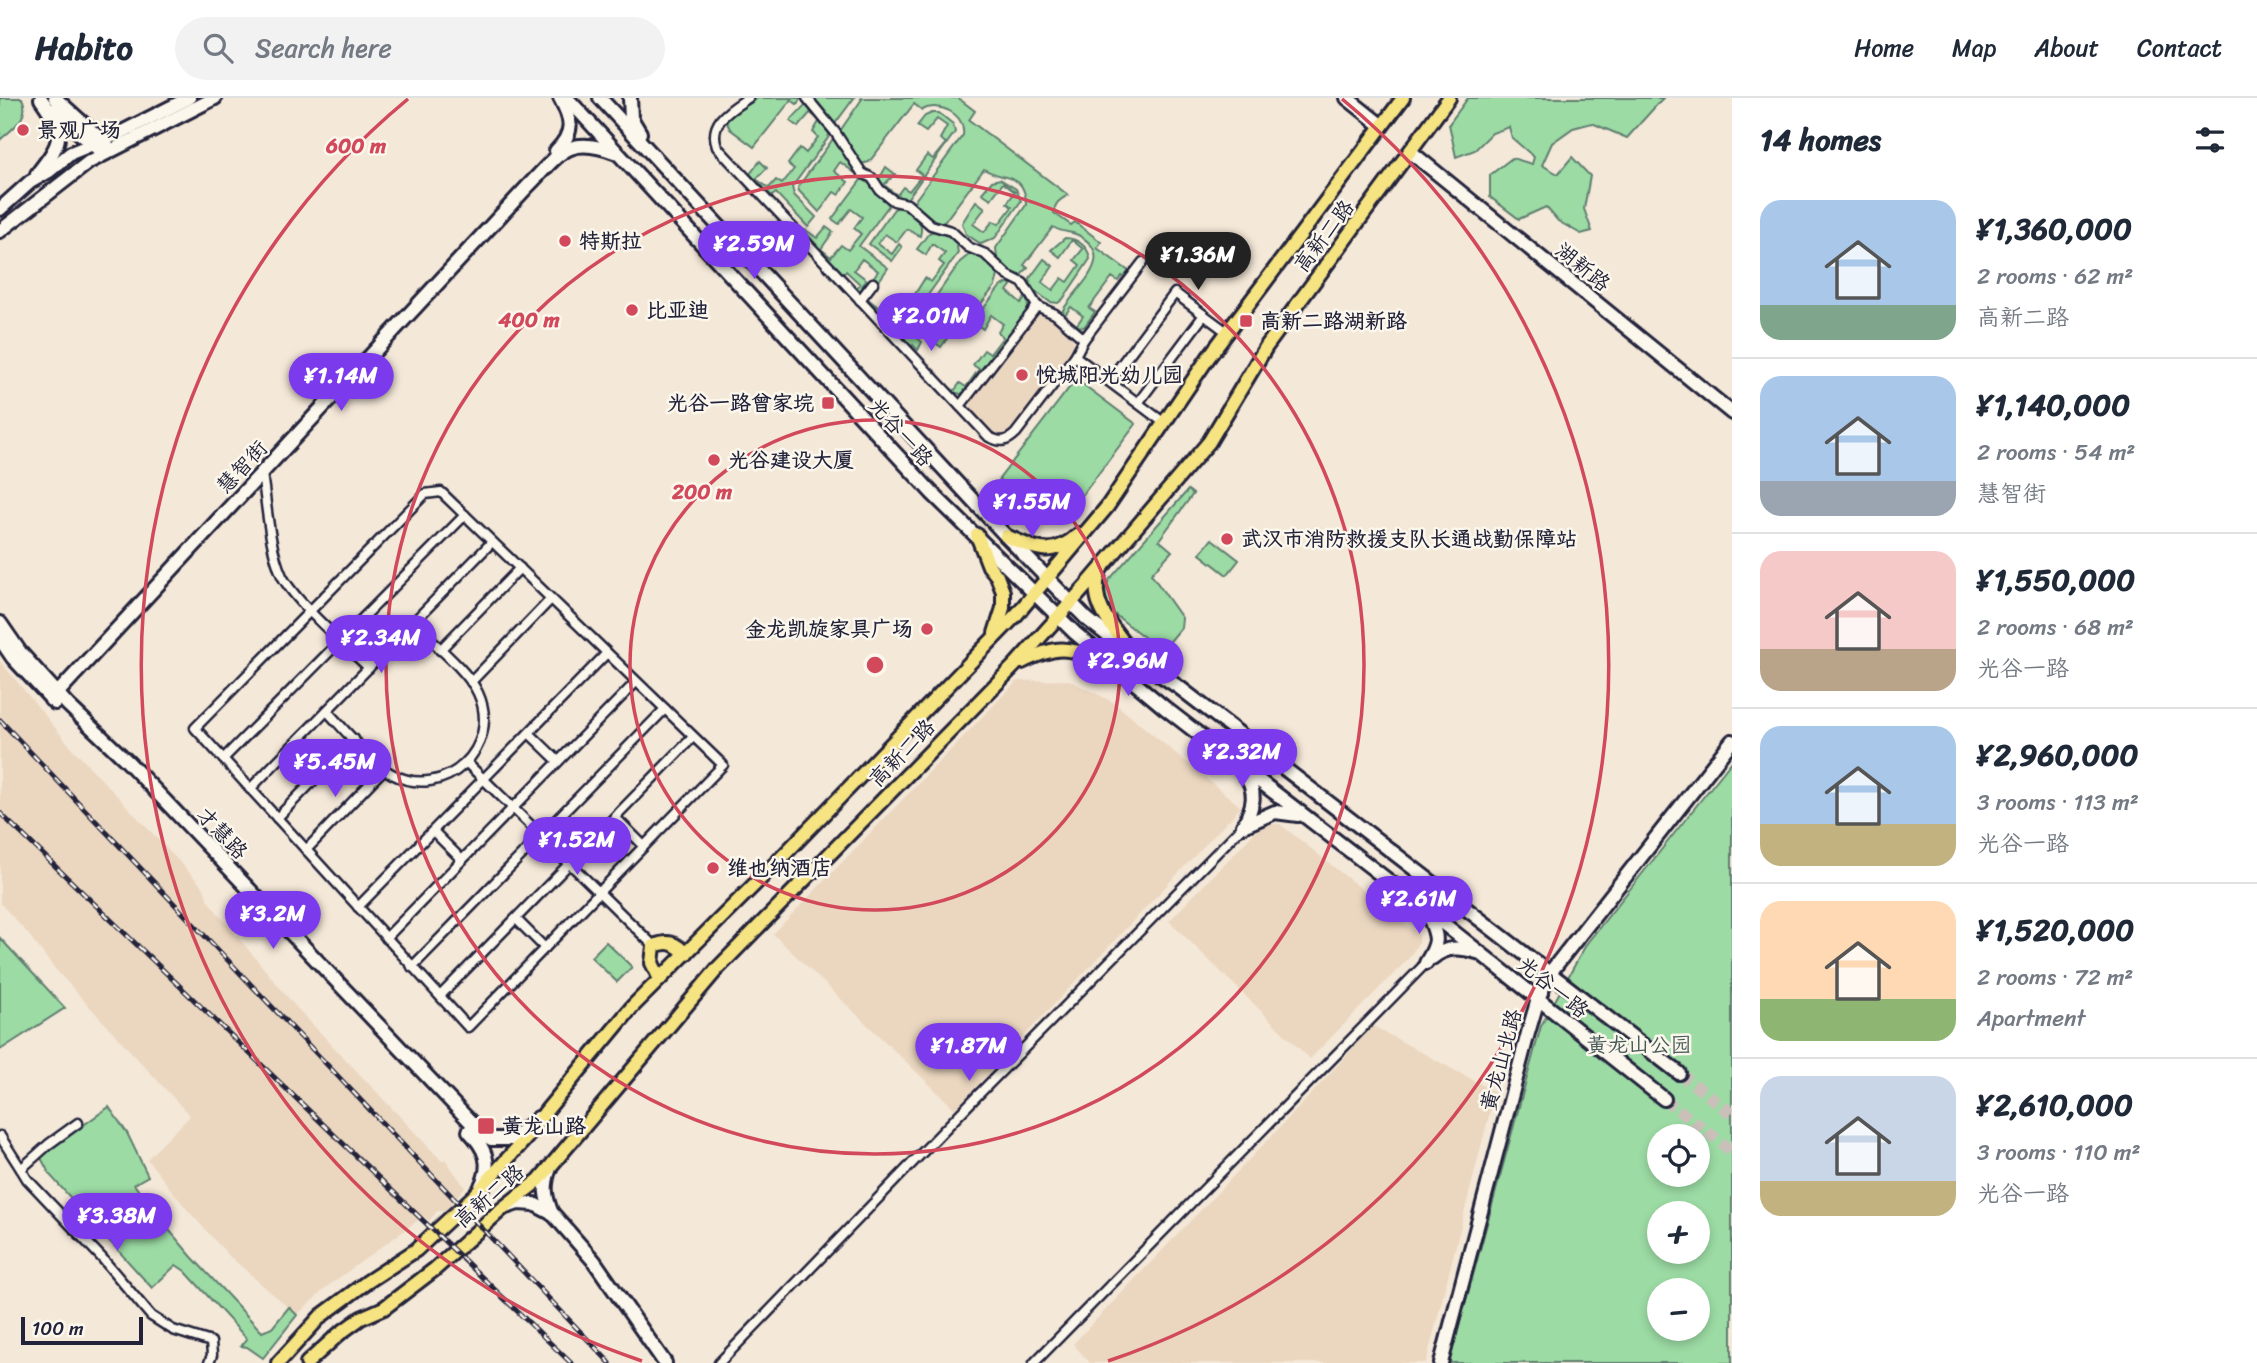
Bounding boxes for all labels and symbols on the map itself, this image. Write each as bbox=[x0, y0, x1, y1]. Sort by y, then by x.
place label: 景观广场 bbox=[37, 111, 121, 149]
marker: 景观广场 bbox=[15, 122, 31, 138]
text: 600 m bbox=[325, 127, 387, 165]
street label: 高新二路 bbox=[1284, 191, 1364, 281]
place label: 特斯拉 bbox=[579, 222, 642, 260]
pin: ¥2.59M bbox=[697, 222, 811, 281]
pin: ¥1.36M bbox=[1141, 232, 1255, 292]
street label: 湖新路 bbox=[1547, 232, 1619, 302]
marker: 特斯拉 bbox=[557, 233, 573, 249]
place label: 比亚迪 bbox=[646, 291, 709, 329]
pin: ¥2.01M bbox=[874, 294, 988, 353]
text: 400 m bbox=[497, 301, 560, 339]
marker: 比亚迪 bbox=[624, 302, 640, 318]
place label: 高新二路湖新路 bbox=[1260, 302, 1407, 340]
marker: 高新二路湖新路 bbox=[1238, 313, 1254, 329]
pin: ¥1.14M bbox=[284, 354, 398, 413]
place label: 悦城阳光幼儿园 bbox=[1036, 356, 1183, 394]
marker: 悦城阳光幼儿园 bbox=[1014, 367, 1030, 383]
place label: 光谷一路曾家垸 bbox=[667, 384, 814, 422]
street label: 光谷一路 bbox=[859, 388, 943, 476]
marker: 光谷一路曾家垸 bbox=[820, 395, 836, 411]
street label: 慧智街 bbox=[207, 431, 277, 503]
place label: 光谷建设大厦 bbox=[728, 441, 854, 479]
marker: 光谷建设大厦 bbox=[706, 452, 722, 468]
text: 200 m bbox=[671, 473, 733, 511]
pin: ¥1.55M bbox=[975, 480, 1089, 539]
place label: 武汉市消防救援支队长通战勤保障站 bbox=[1241, 520, 1577, 558]
marker: 武汉市消防救援支队长通战勤保障站 bbox=[1219, 531, 1235, 547]
place label: 金龙凯旋家具广场 bbox=[745, 610, 913, 648]
pin: ¥2.34M bbox=[324, 616, 438, 675]
marker: 金龙凯旋家具广场 bbox=[919, 621, 935, 637]
pin: ¥2.96M bbox=[1071, 638, 1185, 698]
centre of rings bbox=[863, 653, 887, 677]
street label: 高新二路 bbox=[859, 710, 945, 796]
pin: ¥2.32M bbox=[1185, 730, 1299, 789]
pin: ¥5.45M bbox=[278, 740, 392, 799]
street label: 才慧路 bbox=[186, 797, 258, 869]
pin: ¥1.52M bbox=[520, 818, 634, 877]
place label: 维也纳酒店 bbox=[727, 849, 832, 887]
marker: 维也纳酒店 bbox=[705, 860, 721, 876]
pin: ¥2.61M bbox=[1362, 876, 1476, 936]
pin: ¥3.2M bbox=[224, 892, 322, 951]
street label: 光谷一路 bbox=[1508, 946, 1598, 1028]
street label: 黄龙山北路 bbox=[1469, 1004, 1533, 1116]
pin: ¥1.87M bbox=[912, 1024, 1026, 1083]
park label: 黄龙山公园 bbox=[1587, 1026, 1692, 1064]
place label: 黄龙山路 bbox=[502, 1107, 586, 1145]
marker: 黄龙山路 bbox=[476, 1116, 496, 1136]
street label: 高新二路 bbox=[445, 1154, 533, 1238]
pin: ¥3.38M bbox=[60, 1194, 174, 1253]
scale bar bbox=[21, 1314, 144, 1346]

